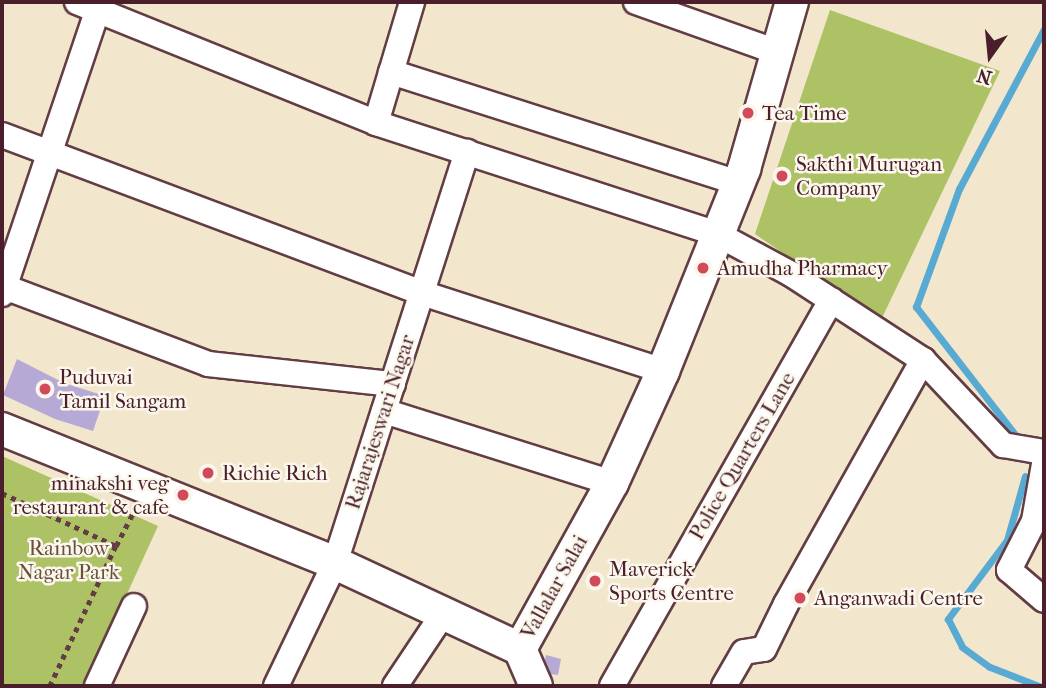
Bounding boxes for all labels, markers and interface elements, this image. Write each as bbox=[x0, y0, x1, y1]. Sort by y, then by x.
north arrow bbox=[955, 21, 1025, 91]
text: N bbox=[975, 64, 994, 89]
place label: Tea Time bbox=[762, 100, 847, 126]
marker: Tea Time bbox=[740, 105, 756, 121]
place label: Sakthi Murugan Company bbox=[796, 151, 942, 201]
marker: Sakthi Murugan Company bbox=[774, 168, 790, 184]
place label: Amudha Pharmacy bbox=[717, 255, 888, 281]
marker: Amudha Pharmacy bbox=[695, 260, 711, 276]
street label: Rajarajeswari Nagar bbox=[340, 331, 420, 513]
place label: Puduvai Tamil Sangam bbox=[59, 364, 186, 414]
street label: Police Quarters Lane bbox=[684, 368, 800, 544]
marker: Puduvai Tamil Sangam bbox=[37, 381, 53, 397]
place label: Richie Rich bbox=[222, 460, 327, 486]
marker: Richie Rich bbox=[200, 465, 216, 481]
place label: minakshi veg restaurant & cafe bbox=[13, 470, 169, 520]
marker: minakshi veg restaurant & cafe bbox=[175, 487, 191, 503]
street label: Vallalar Salai bbox=[515, 531, 593, 643]
park label: Rainbow Nagar Park bbox=[18, 535, 120, 585]
place label: Maverick Sports Centre bbox=[609, 556, 734, 606]
marker: Maverick Sports Centre bbox=[587, 573, 603, 589]
place label: Anganwadi Centre bbox=[814, 585, 983, 611]
marker: Anganwadi Centre bbox=[792, 590, 808, 606]

